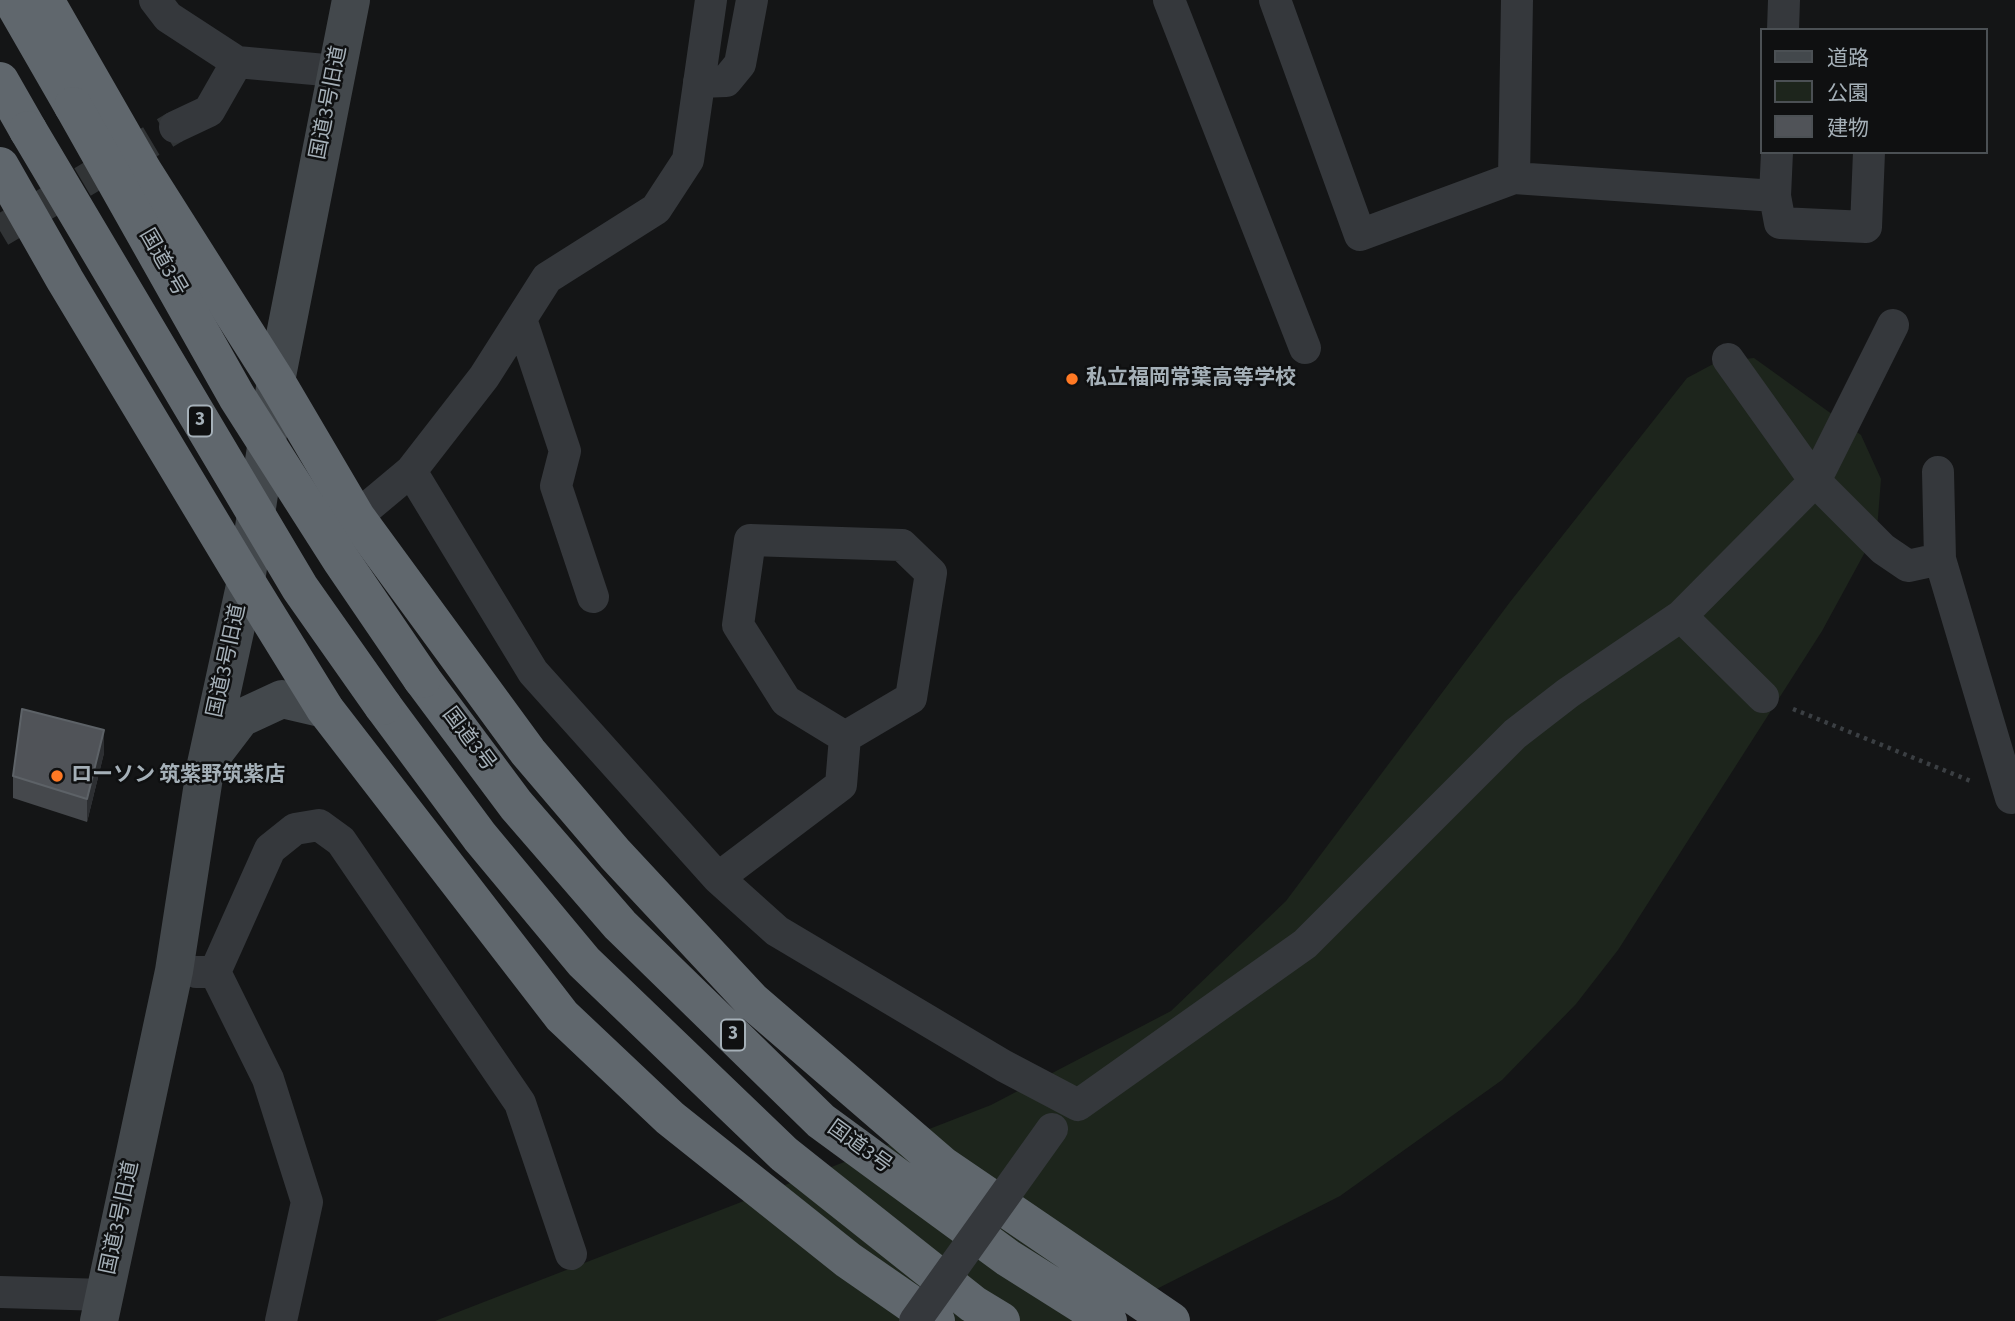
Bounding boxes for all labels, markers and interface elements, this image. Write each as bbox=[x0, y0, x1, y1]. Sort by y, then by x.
legend bbox=[1759, 28, 1987, 154]
text: 道路 bbox=[1827, 43, 1869, 73]
street label: 国道3号旧道 bbox=[307, 44, 353, 162]
text: 公園 bbox=[1827, 78, 1869, 108]
text: 建物 bbox=[1827, 113, 1869, 143]
street label: 国道3号 bbox=[133, 225, 191, 301]
place label: 私立福岡常葉高等学校 bbox=[1086, 366, 1296, 392]
marker: 私立福岡常葉高等学校 bbox=[1064, 371, 1080, 387]
road number: 3 bbox=[188, 406, 212, 436]
street label: 国道3号旧道 bbox=[204, 602, 252, 720]
street label: 国道3号 bbox=[436, 703, 500, 777]
place label: ローソン 筑紫野筑紫店 bbox=[71, 763, 285, 789]
marker: ローソン 筑紫野筑紫店 bbox=[49, 768, 65, 784]
road number: 3 bbox=[721, 1020, 745, 1050]
street label: 国道3号 bbox=[822, 1116, 896, 1180]
street label: 国道3号旧道 bbox=[97, 1159, 145, 1277]

